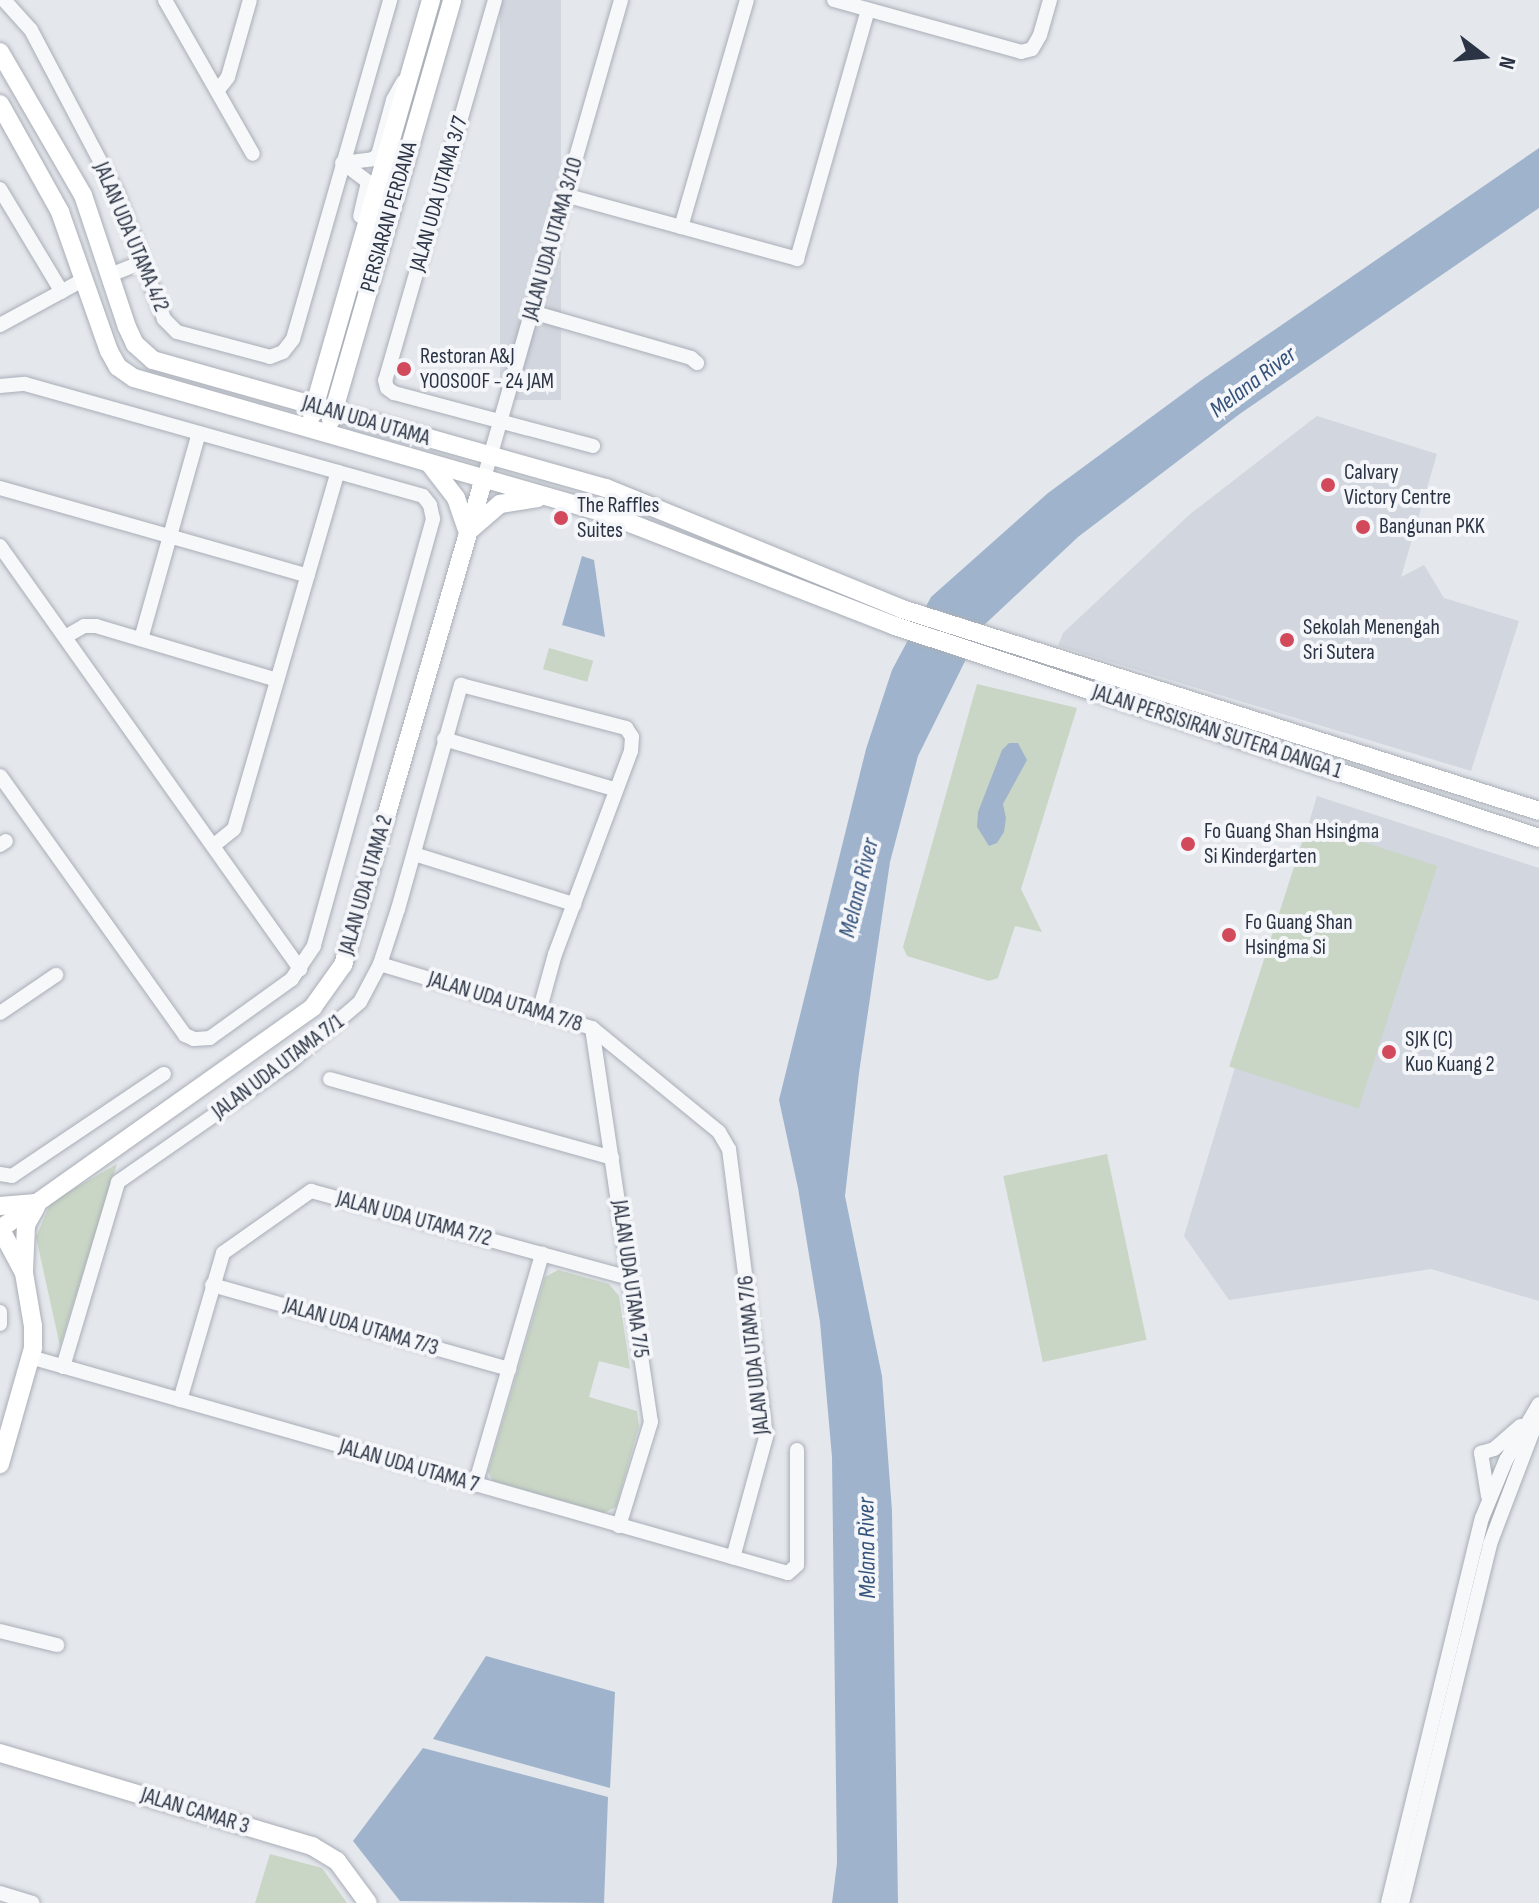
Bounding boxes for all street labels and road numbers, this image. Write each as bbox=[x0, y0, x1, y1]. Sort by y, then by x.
street label: JALAN UDA UTAMA 3/7 bbox=[404, 113, 474, 275]
street label: PERSIARAN PERDANA bbox=[355, 139, 423, 295]
street label: JALAN UDA UTAMA 3/10 bbox=[517, 155, 589, 323]
street label: JALAN UDA UTAMA 4/2 bbox=[88, 158, 174, 316]
street label: JALAN UDA UTAMA bbox=[299, 390, 433, 452]
street label: JALAN PERSISIRAN SUTERA DANGA 1 bbox=[1089, 679, 1345, 785]
street label: JALAN UDA UTAMA 2 bbox=[333, 812, 399, 958]
street label: JALAN UDA UTAMA 7/8 bbox=[425, 966, 585, 1038]
street label: JALAN UDA UTAMA 7/1 bbox=[207, 1009, 349, 1125]
street label: JALAN UDA UTAMA 7/2 bbox=[334, 1186, 494, 1252]
street label: JALAN UDA UTAMA 7/5 bbox=[606, 1198, 654, 1360]
street label: JALAN UDA UTAMA 7/6 bbox=[733, 1274, 775, 1436]
street label: JALAN UDA UTAMA 7/3 bbox=[281, 1292, 441, 1362]
street label: JALAN UDA UTAMA 7 bbox=[336, 1433, 482, 1499]
street label: JALAN CAMAR 3 bbox=[138, 1782, 252, 1840]

